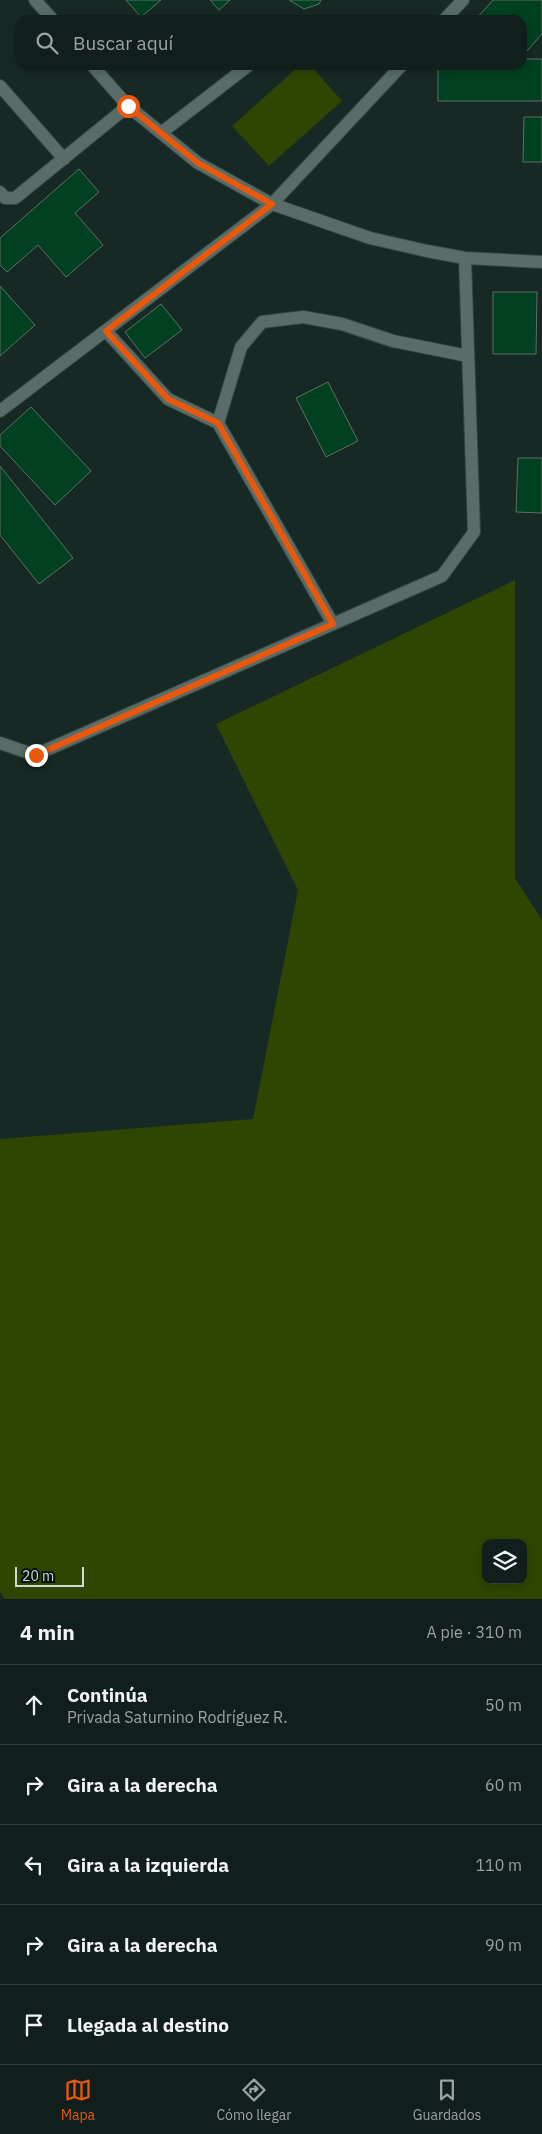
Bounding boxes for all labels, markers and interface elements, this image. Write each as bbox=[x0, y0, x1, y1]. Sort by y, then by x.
search box bbox=[15, 15, 527, 70]
icon: search bbox=[33, 29, 61, 57]
text: Buscar aquí bbox=[73, 31, 173, 55]
route start bbox=[117, 95, 140, 118]
route end bbox=[25, 744, 48, 767]
map controls bbox=[482, 1539, 527, 1584]
button: layers bbox=[482, 1539, 527, 1584]
scale bar bbox=[15, 1564, 84, 1587]
text: 20 m bbox=[22, 1567, 54, 1585]
text: 4 min bbox=[20, 1618, 75, 1646]
text: A pie · 310 m bbox=[427, 1622, 522, 1642]
text: Continúa bbox=[67, 1683, 148, 1707]
icon: ahead bbox=[20, 1691, 48, 1719]
text: 50 m bbox=[485, 1695, 522, 1715]
text: Privada Saturnino Rodríguez R. bbox=[67, 1707, 288, 1727]
icon: right bbox=[20, 1771, 48, 1799]
text: Gira a la derecha bbox=[67, 1773, 218, 1797]
text: 60 m bbox=[485, 1775, 522, 1795]
icon: left bbox=[20, 1851, 48, 1879]
text: Gira a la izquierda bbox=[67, 1853, 229, 1877]
text: 110 m bbox=[475, 1855, 522, 1875]
icon: right bbox=[20, 1931, 48, 1959]
text: Gira a la derecha bbox=[67, 1933, 218, 1957]
text: 90 m bbox=[485, 1935, 522, 1955]
icon: arrive bbox=[20, 2011, 48, 2039]
text: Llegada al destino bbox=[67, 2013, 229, 2037]
tab: Mapa bbox=[61, 2076, 95, 2124]
tab: Cómo llegar bbox=[216, 2076, 291, 2124]
tab: Guardados bbox=[413, 2076, 481, 2124]

